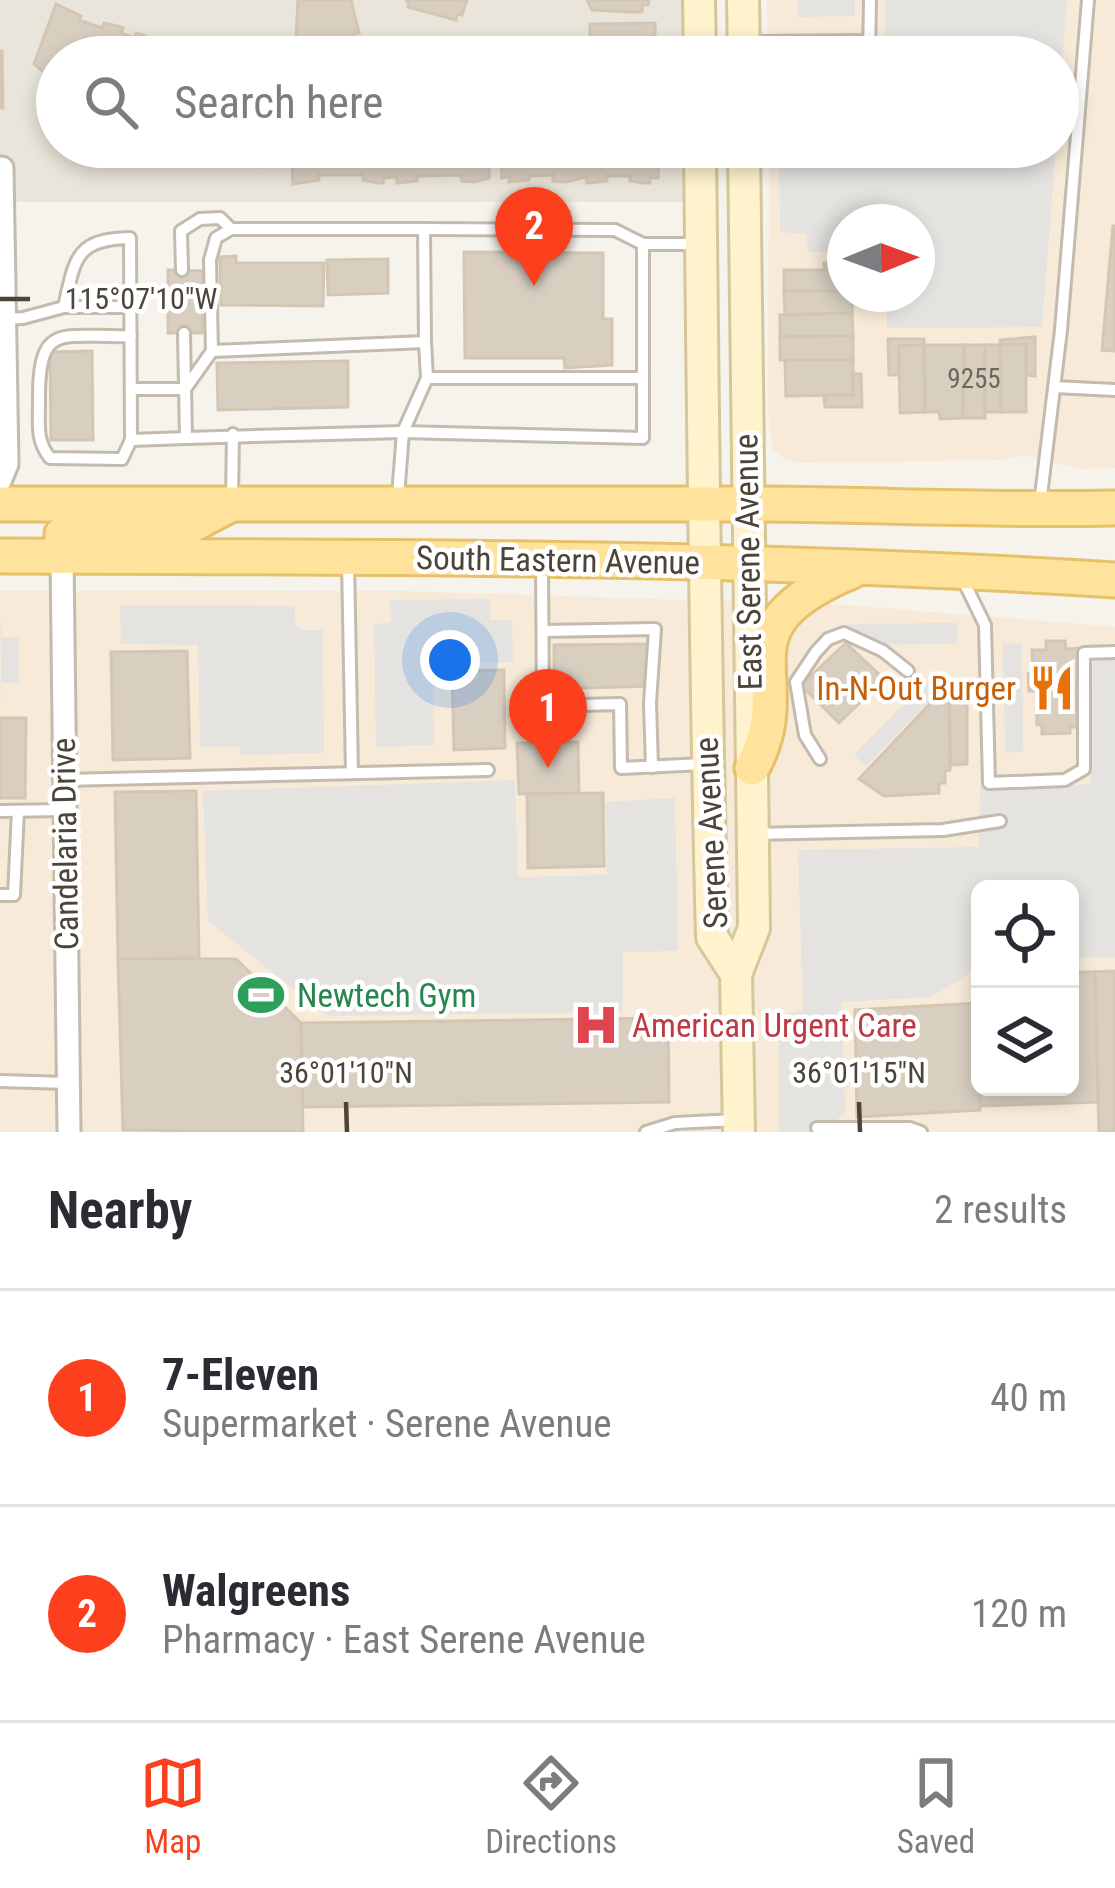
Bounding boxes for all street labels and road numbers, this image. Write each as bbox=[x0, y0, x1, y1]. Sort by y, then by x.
street label: East Serene Avenue bbox=[726, 433, 770, 691]
street label: South Eastern Avenue bbox=[416, 538, 700, 582]
street label: Serene Avenue bbox=[687, 736, 735, 930]
street label: Candelaria Drive bbox=[44, 737, 86, 951]

